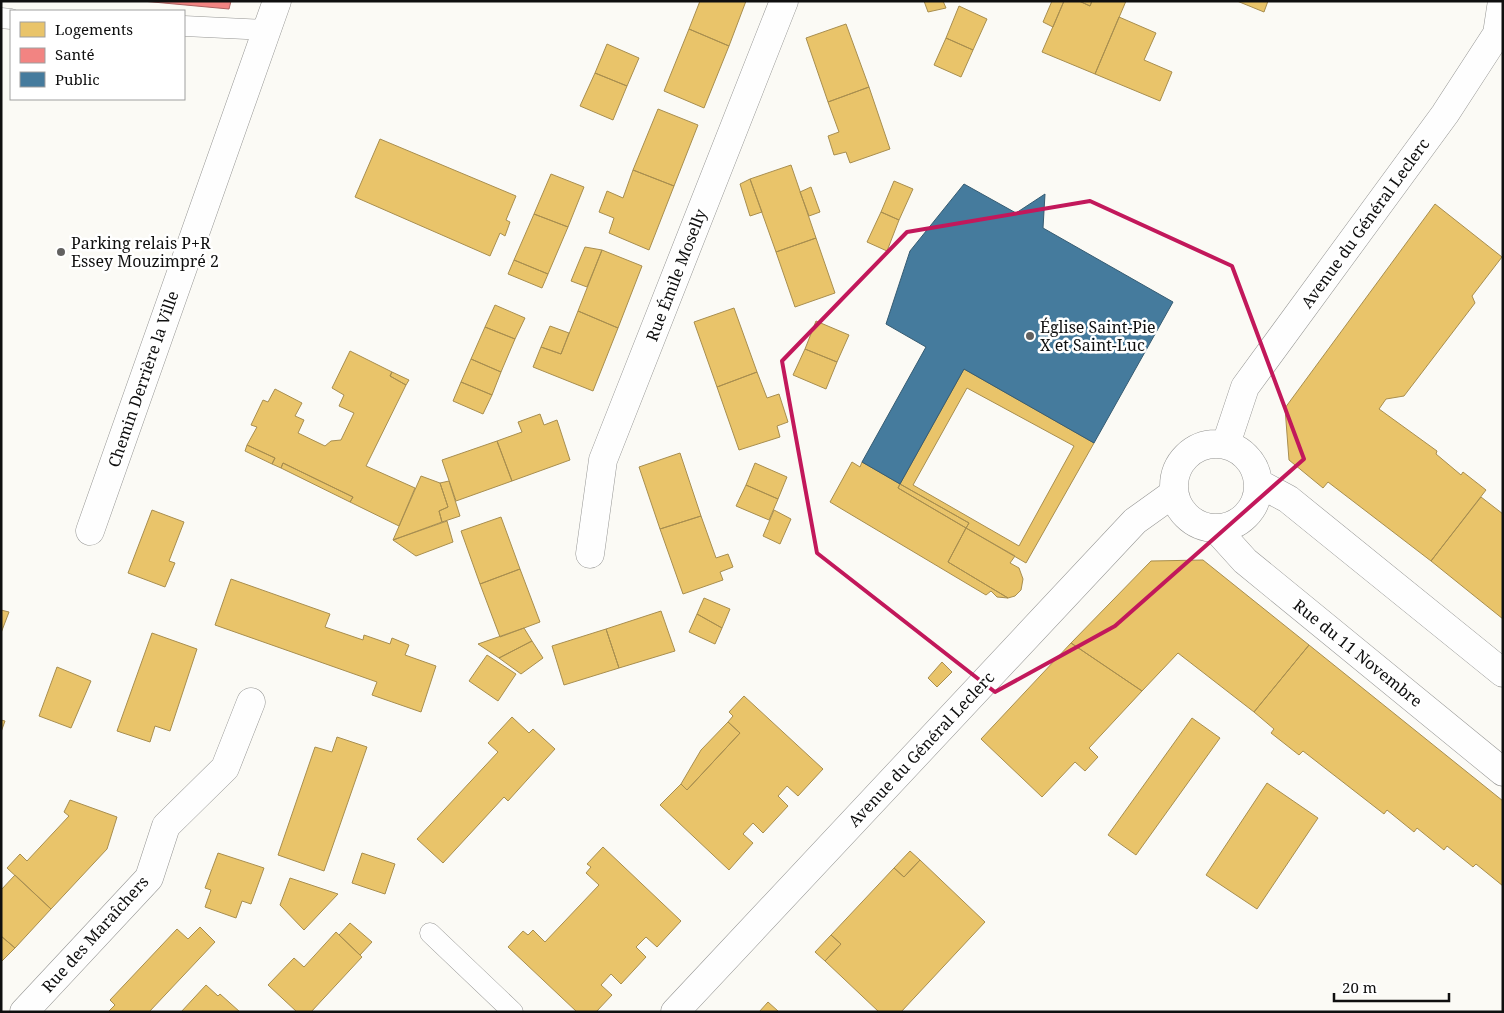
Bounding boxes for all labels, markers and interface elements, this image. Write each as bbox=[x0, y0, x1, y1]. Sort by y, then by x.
legend bbox=[10, 10, 185, 100]
text: Logements bbox=[55, 19, 133, 39]
text: Santé bbox=[55, 44, 95, 64]
text: Public bbox=[55, 69, 100, 89]
street label: Avenue du Général Leclerc bbox=[1296, 133, 1434, 312]
street label: Rue Émile Moselly bbox=[641, 205, 712, 344]
place label: Parking relais P+R Essey Mouzimpré 2 bbox=[71, 232, 219, 272]
marker: Parking relais P+R Essey Mouzimpré 2 bbox=[55, 246, 67, 258]
street label: Chemin Derrière la Ville bbox=[102, 288, 184, 470]
place label: Église Saint-Pie X et Saint-Luc bbox=[1040, 316, 1156, 356]
marker: Église Saint-Pie X et Saint-Luc bbox=[1024, 330, 1036, 342]
street label: Rue du 11 Novembre bbox=[1289, 594, 1427, 712]
street label: Avenue du Général Leclerc bbox=[843, 666, 999, 831]
street label: Rue des Maraîchers bbox=[37, 871, 153, 997]
scale bar bbox=[1334, 970, 1449, 1002]
text: 20 m bbox=[1342, 977, 1377, 997]

